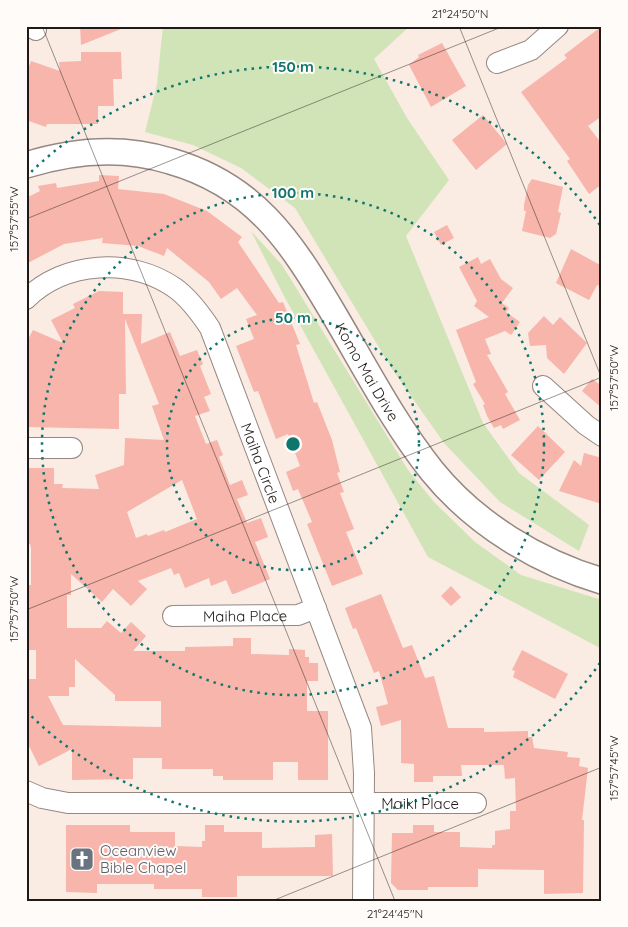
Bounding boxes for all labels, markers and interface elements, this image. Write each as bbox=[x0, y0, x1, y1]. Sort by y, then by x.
text: 21°24'50"N bbox=[431, 6, 489, 21]
text: 150 m bbox=[272, 57, 314, 76]
text: 100 m bbox=[272, 183, 314, 202]
text: 157°57'55"W bbox=[6, 186, 21, 252]
text: 50 m bbox=[275, 308, 311, 327]
street label: Komo Mai Drive bbox=[331, 319, 404, 424]
text: 157°57'50"W bbox=[606, 345, 621, 411]
street label: Maiha Circle bbox=[237, 420, 285, 506]
centre of rings bbox=[284, 435, 302, 453]
text: 157°57'50"W bbox=[6, 576, 21, 642]
street label: Maiha Place bbox=[203, 606, 287, 625]
text: 157°57'45"W bbox=[606, 735, 621, 801]
street label: Maiki Place bbox=[381, 794, 459, 813]
place label: Oceanview Bible Chapel bbox=[100, 841, 186, 877]
church icon: Oceanview Bible Chapel bbox=[69, 846, 95, 872]
text: 21°24'45"N bbox=[367, 906, 423, 921]

